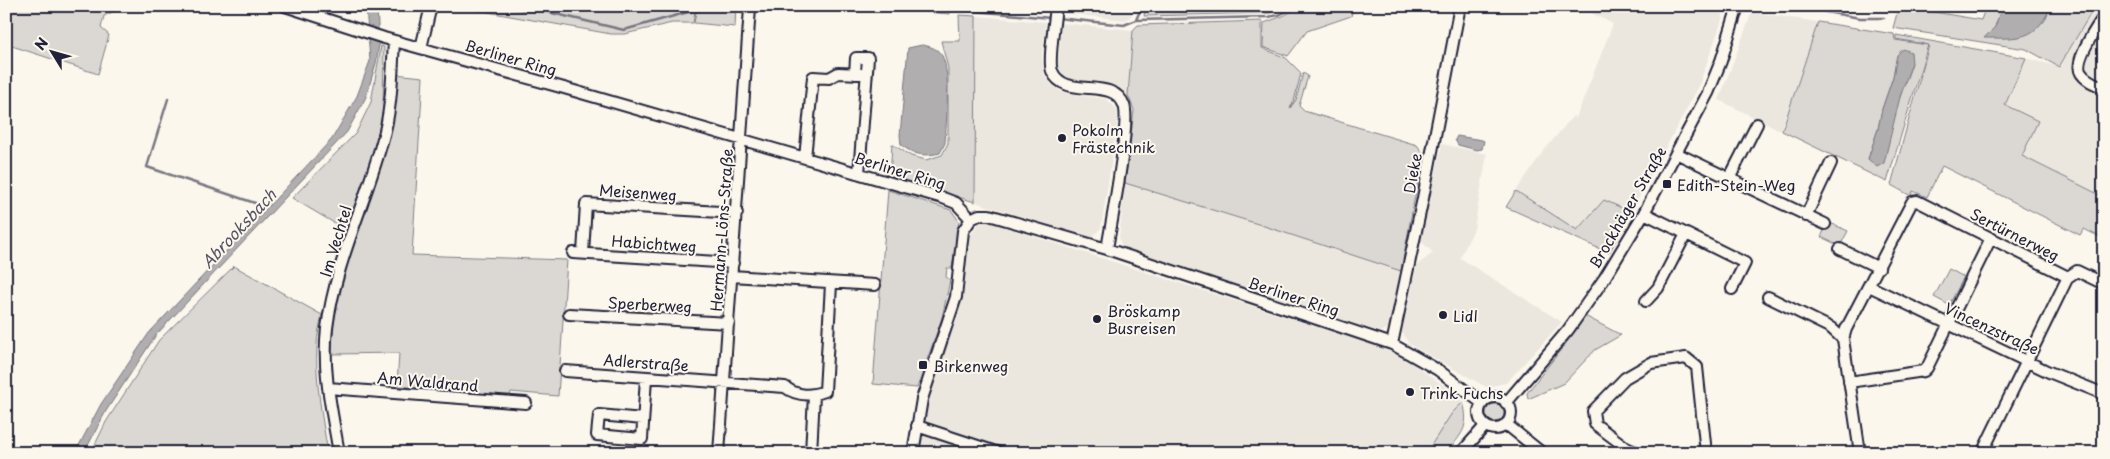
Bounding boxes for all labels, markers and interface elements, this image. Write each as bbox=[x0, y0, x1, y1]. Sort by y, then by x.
north arrow bbox=[28, 28, 78, 78]
text: N bbox=[29, 33, 53, 55]
street label: Berliner Ring bbox=[462, 33, 560, 81]
place label: Pokolm Frästechnik bbox=[1072, 118, 1155, 158]
marker: Pokolm Frästechnik bbox=[1056, 132, 1068, 144]
street label: Brockhäger Straße bbox=[1583, 142, 1671, 272]
street label: Berliner Ring bbox=[852, 145, 948, 195]
street label: Hermann-Löns-Straße bbox=[704, 148, 738, 312]
street label: Dieke bbox=[1397, 151, 1427, 195]
place label: Edith-Stein-Weg bbox=[1677, 173, 1795, 196]
street label: Meisenweg bbox=[598, 178, 678, 206]
marker: Edith-Stein-Weg bbox=[1661, 178, 1673, 190]
water label: Abrooksbach bbox=[195, 183, 281, 273]
street label: Im Vechtel bbox=[313, 202, 357, 280]
street label: Sertürnerweg bbox=[1966, 202, 2064, 266]
street label: Habichtweg bbox=[611, 229, 697, 257]
street label: Berliner Ring bbox=[1246, 270, 1342, 322]
street label: Sperberweg bbox=[607, 290, 693, 318]
street label: Vincenzstraße bbox=[1941, 296, 2043, 360]
place label: Bröskamp Busreisen bbox=[1107, 299, 1180, 339]
place label: Lidl bbox=[1453, 304, 1478, 327]
marker: Lidl bbox=[1437, 309, 1449, 321]
marker: Bröskamp Busreisen bbox=[1091, 313, 1103, 325]
street label: Adlerstraße bbox=[603, 348, 689, 376]
place label: Birkenweg bbox=[933, 354, 1009, 377]
marker: Birkenweg bbox=[917, 359, 929, 371]
street label: Am Waldrand bbox=[376, 365, 480, 397]
place label: Trink Fuchs bbox=[1420, 381, 1503, 404]
marker: Trink Fuchs bbox=[1404, 386, 1416, 398]

